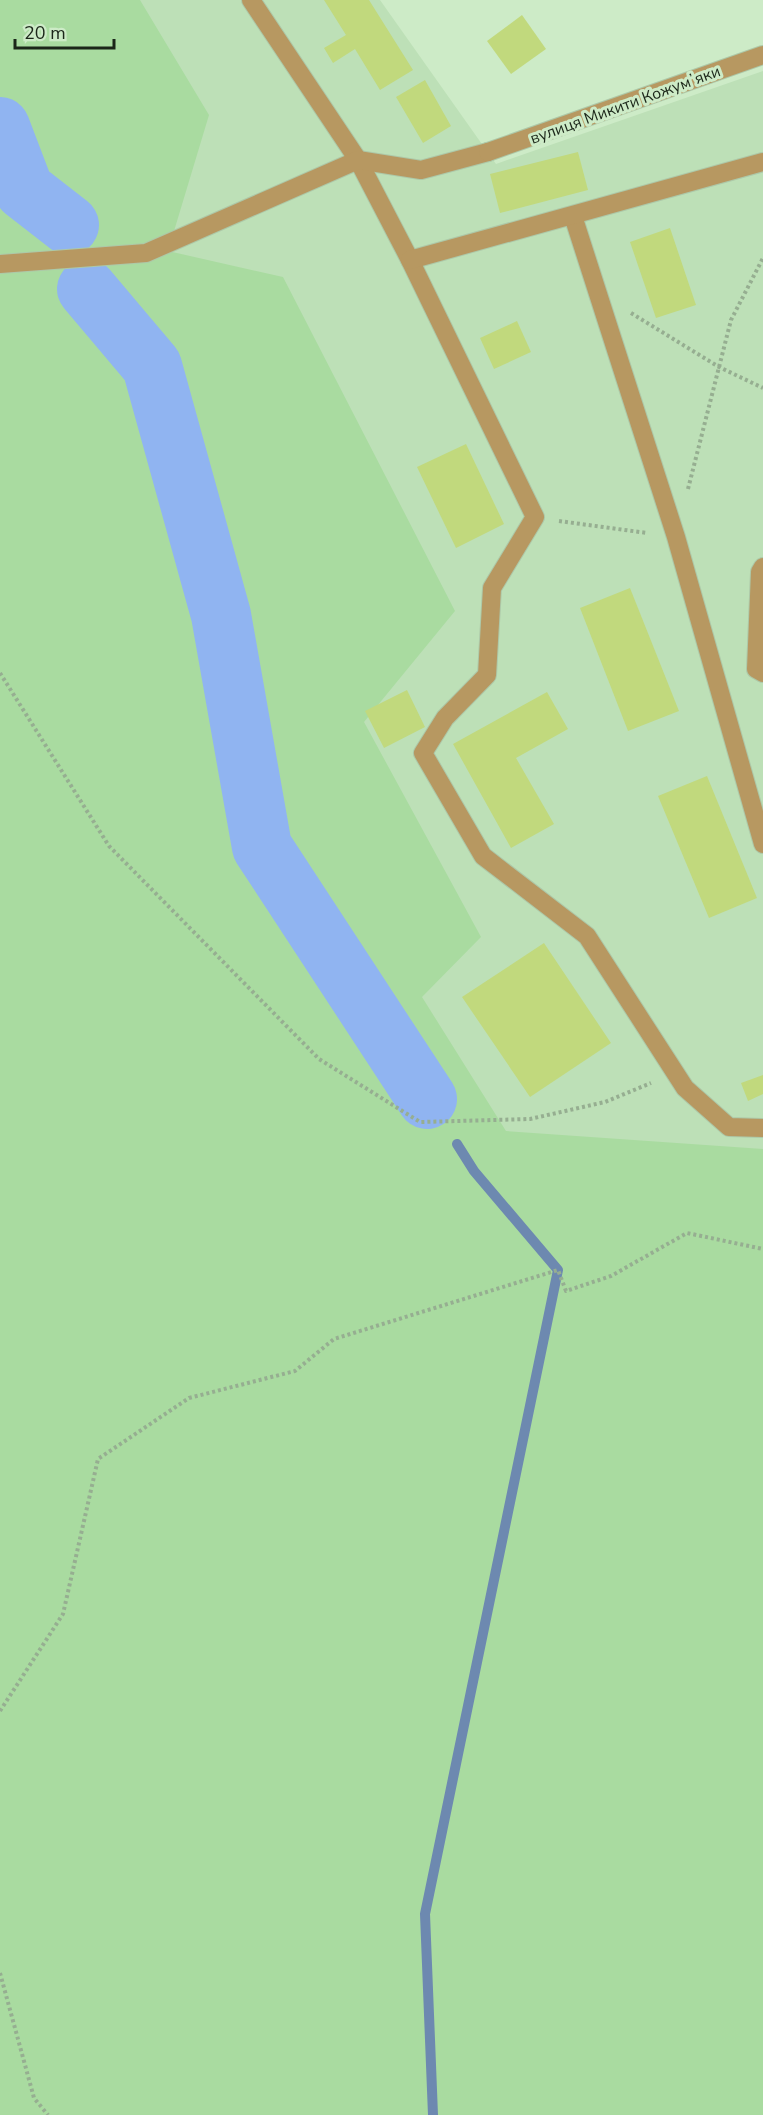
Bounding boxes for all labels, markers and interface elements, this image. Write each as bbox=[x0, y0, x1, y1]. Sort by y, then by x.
scale bar bbox=[15, 12, 114, 50]
text: 20 m bbox=[24, 21, 66, 45]
street label: вулиця Микити Кожумʼяки bbox=[527, 60, 724, 150]

